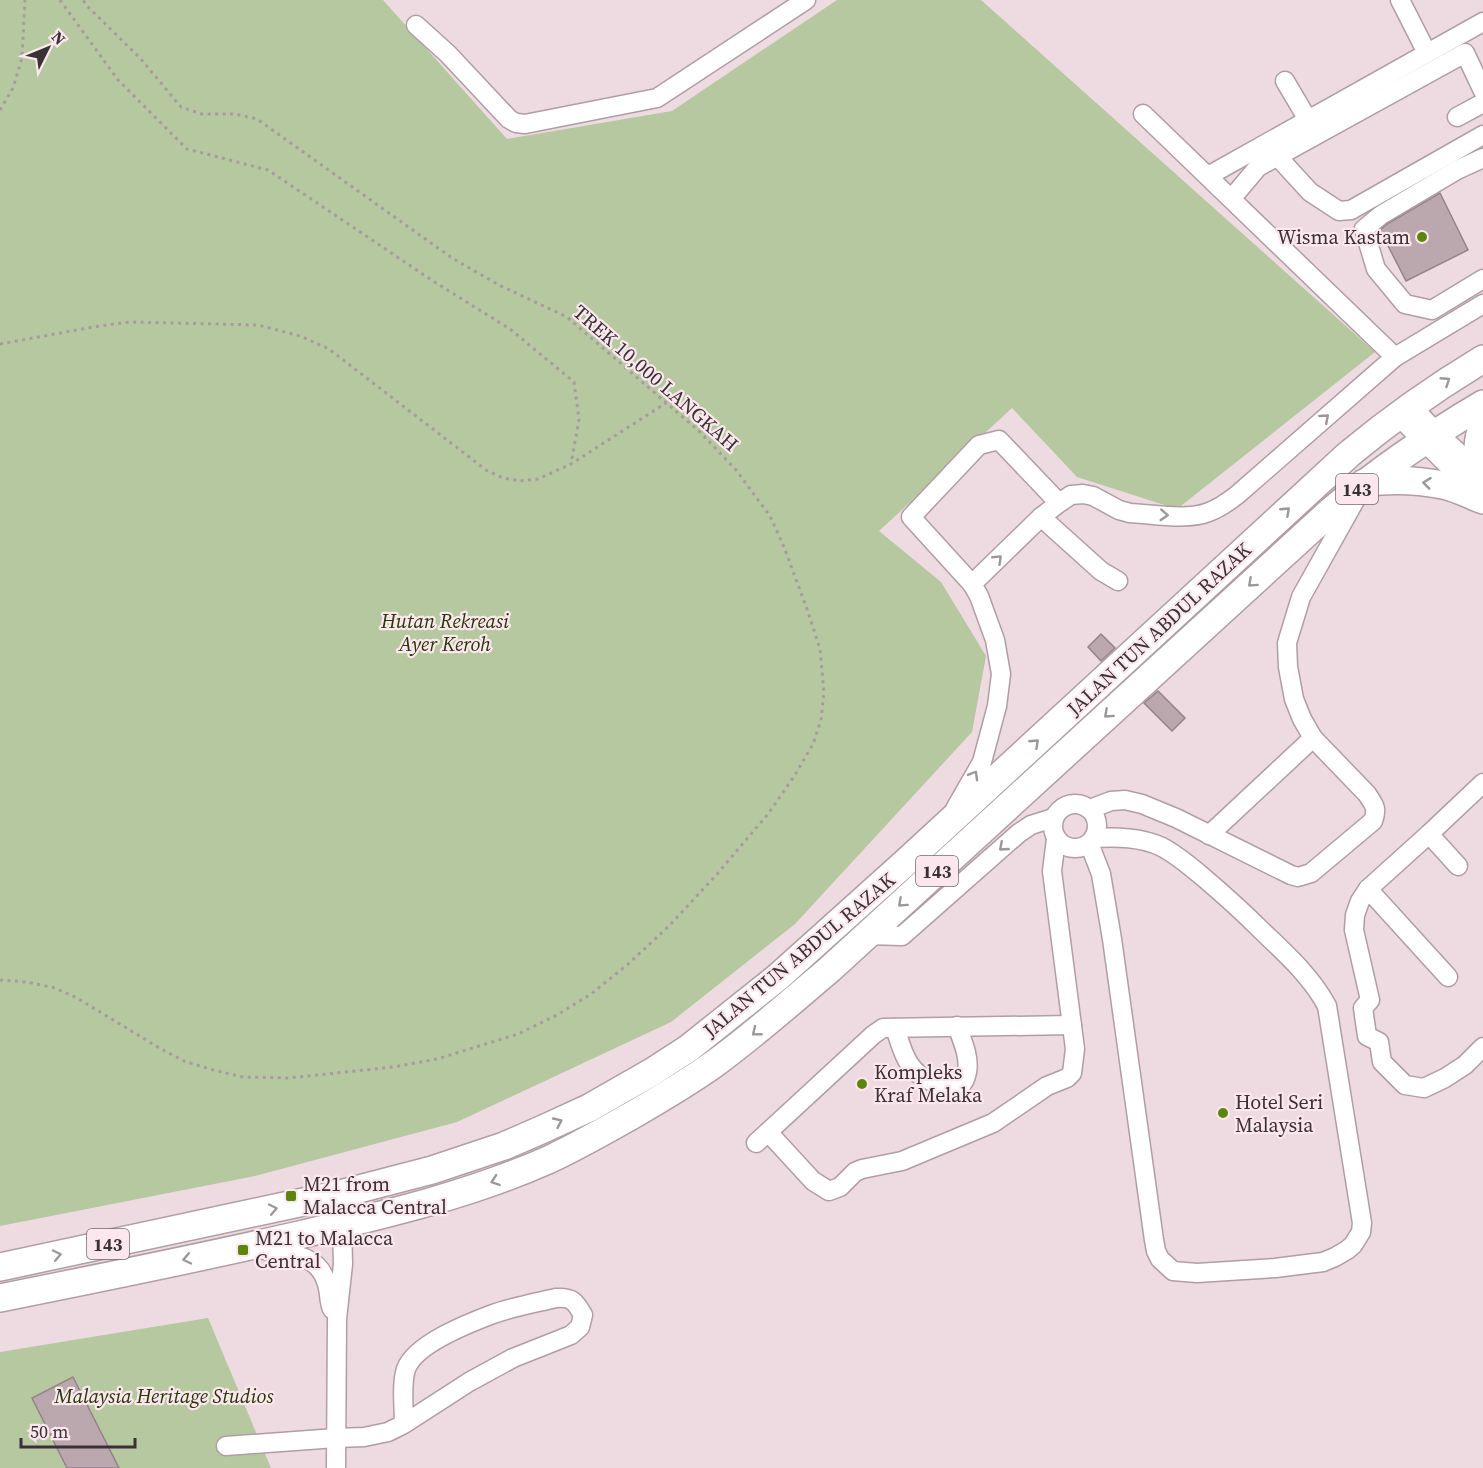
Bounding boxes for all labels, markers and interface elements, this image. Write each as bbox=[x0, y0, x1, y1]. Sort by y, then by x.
north arrow bbox=[18, 18, 78, 78]
text: N bbox=[47, 26, 71, 50]
place label: Wisma Kastam bbox=[1277, 223, 1410, 251]
marker: Wisma Kastam bbox=[1415, 230, 1429, 244]
street label: TREK 10,000 LANGKAH bbox=[567, 298, 745, 458]
one-way arrow bbox=[1440, 378, 1451, 389]
one-way arrow bbox=[1318, 414, 1329, 425]
road number: 143 bbox=[1336, 474, 1378, 504]
one-way arrow bbox=[1423, 477, 1432, 490]
one-way arrow bbox=[1279, 507, 1290, 518]
one-way arrow bbox=[1160, 508, 1169, 521]
street label: JALAN TUN ABDUL RAZAK bbox=[1060, 535, 1258, 723]
one-way arrow bbox=[990, 555, 1001, 566]
one-way arrow bbox=[1248, 576, 1259, 587]
park label: Hutan Rekreasi Ayer Keroh bbox=[380, 607, 509, 658]
one-way arrow bbox=[1105, 707, 1115, 718]
one-way arrow bbox=[1028, 739, 1038, 750]
one-way arrow bbox=[967, 771, 978, 781]
one-way arrow bbox=[999, 840, 1010, 851]
road number: 143 bbox=[916, 856, 958, 886]
street label: JALAN TUN ABDUL RAZAK bbox=[696, 866, 902, 1044]
one-way arrow bbox=[899, 896, 909, 907]
one-way arrow bbox=[752, 1024, 763, 1035]
place label: Kompleks Kraf Melaka bbox=[874, 1058, 983, 1109]
marker: Kompleks Kraf Melaka bbox=[855, 1077, 869, 1091]
place label: Hotel Seri Malaysia bbox=[1235, 1088, 1323, 1139]
marker: Hotel Seri Malaysia bbox=[1216, 1106, 1230, 1120]
one-way arrow bbox=[552, 1118, 563, 1130]
place label: M21 from Malacca Central bbox=[303, 1170, 447, 1221]
one-way arrow bbox=[490, 1173, 501, 1186]
marker: M21 from Malacca Central bbox=[284, 1189, 298, 1203]
one-way arrow bbox=[268, 1203, 278, 1216]
place label: M21 to Malacca Central bbox=[255, 1224, 394, 1275]
road number: 143 bbox=[87, 1229, 129, 1259]
marker: M21 to Malacca Central bbox=[236, 1243, 250, 1257]
one-way arrow bbox=[52, 1249, 62, 1262]
one-way arrow bbox=[183, 1252, 193, 1265]
park label: Malaysia Heritage Studios bbox=[54, 1382, 274, 1410]
scale bar bbox=[21, 1411, 135, 1449]
text: 50 m bbox=[30, 1419, 68, 1444]

